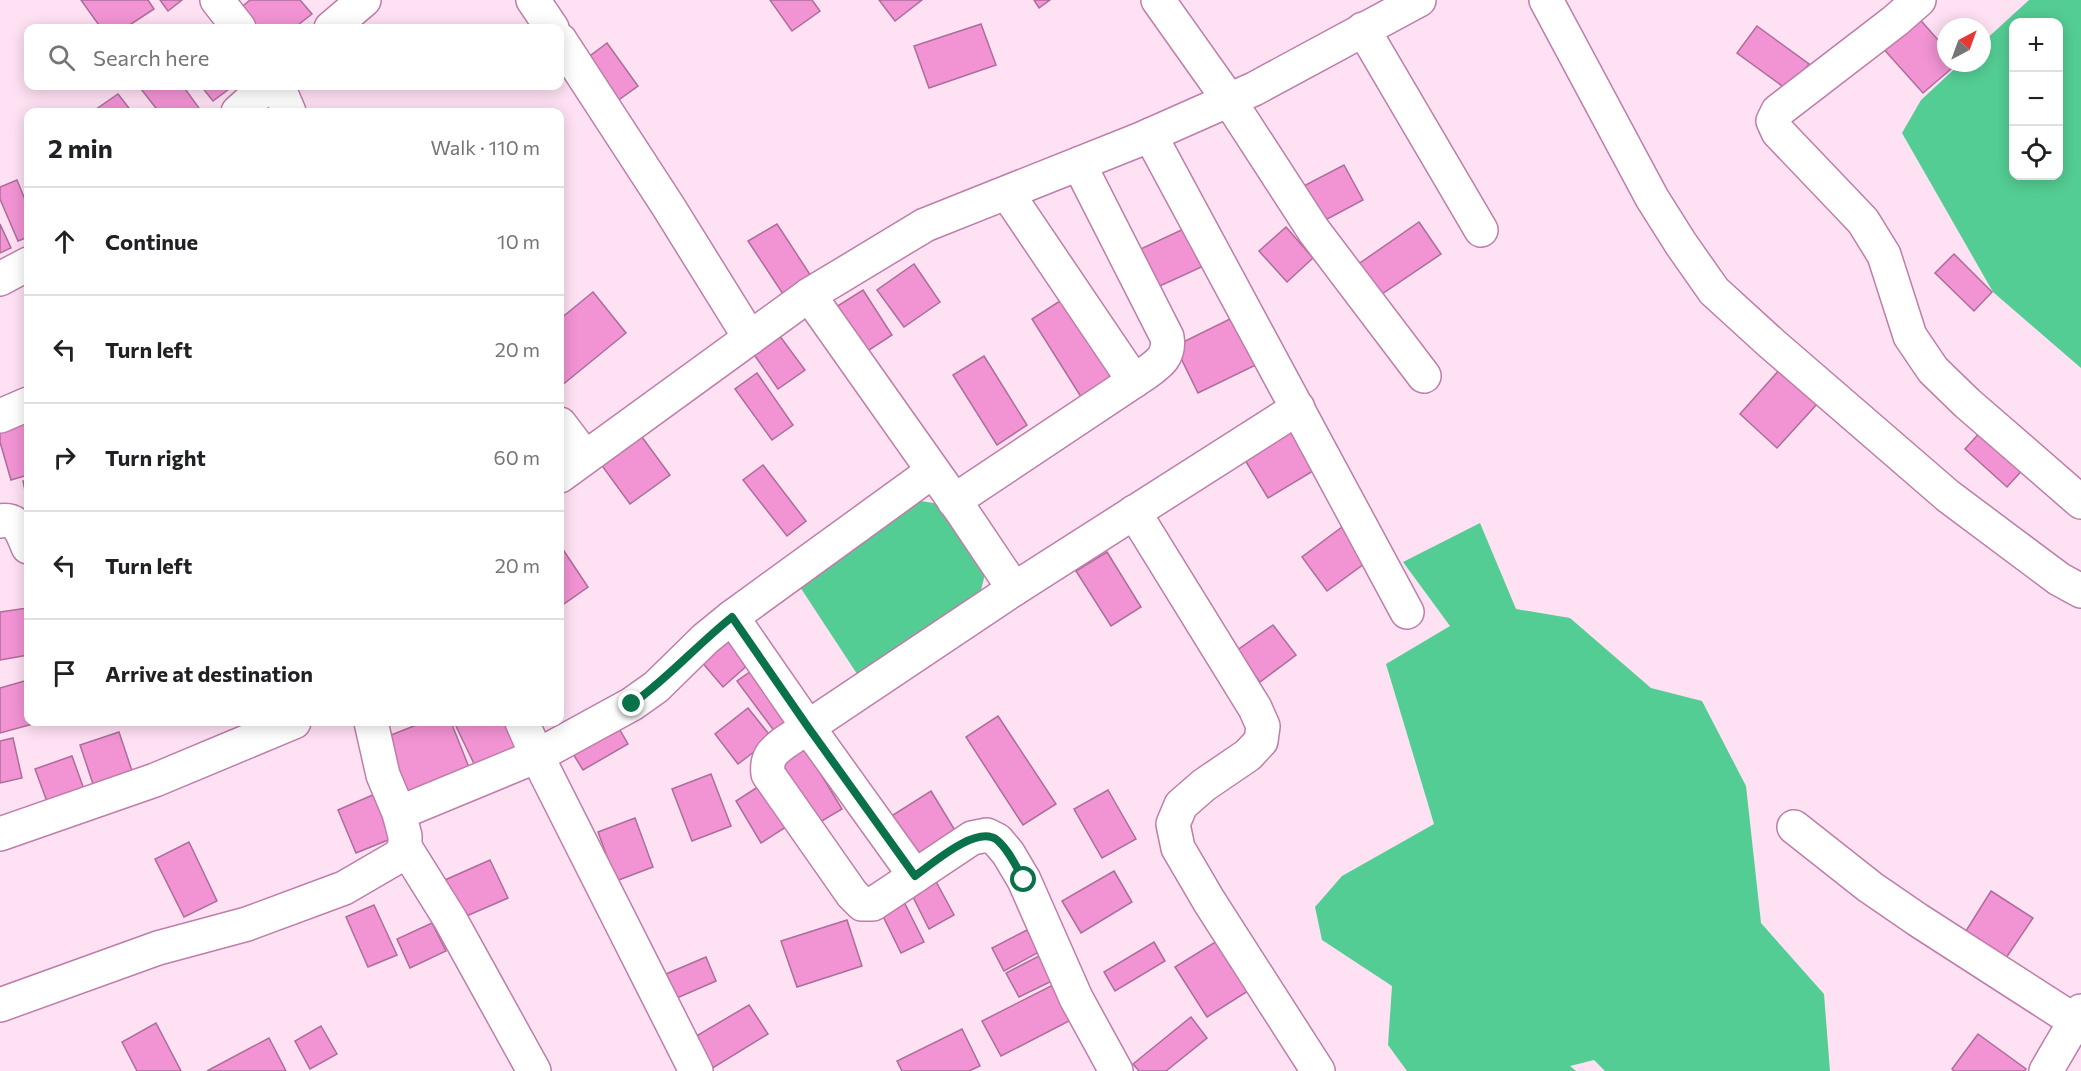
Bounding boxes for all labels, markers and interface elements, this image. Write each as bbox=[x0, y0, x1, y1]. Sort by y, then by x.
north arrow bbox=[1937, 18, 1991, 72]
map controls bbox=[2009, 18, 2063, 180]
button: + bbox=[2009, 18, 2063, 72]
search box bbox=[24, 24, 564, 90]
icon: search bbox=[45, 41, 78, 74]
text: Search here bbox=[93, 44, 209, 71]
button: − bbox=[2009, 72, 2063, 126]
button: locate bbox=[2009, 126, 2063, 180]
text: 2 min bbox=[48, 132, 113, 163]
text: Walk · 110 m bbox=[430, 135, 540, 159]
icon: ahead bbox=[48, 225, 81, 258]
text: Continue bbox=[105, 228, 198, 255]
text: 10 m bbox=[497, 229, 540, 253]
icon: left bbox=[48, 333, 81, 366]
text: Turn left bbox=[105, 336, 192, 363]
text: 20 m bbox=[495, 337, 540, 361]
icon: right bbox=[48, 441, 81, 474]
text: Turn right bbox=[105, 444, 206, 471]
text: 60 m bbox=[494, 445, 540, 469]
icon: left bbox=[48, 549, 81, 582]
text: Turn left bbox=[105, 552, 192, 579]
text: 20 m bbox=[495, 553, 540, 577]
icon: arrive bbox=[48, 657, 81, 690]
text: Arrive at destination bbox=[105, 660, 313, 687]
route end bbox=[618, 690, 644, 716]
route start bbox=[1010, 866, 1036, 892]

